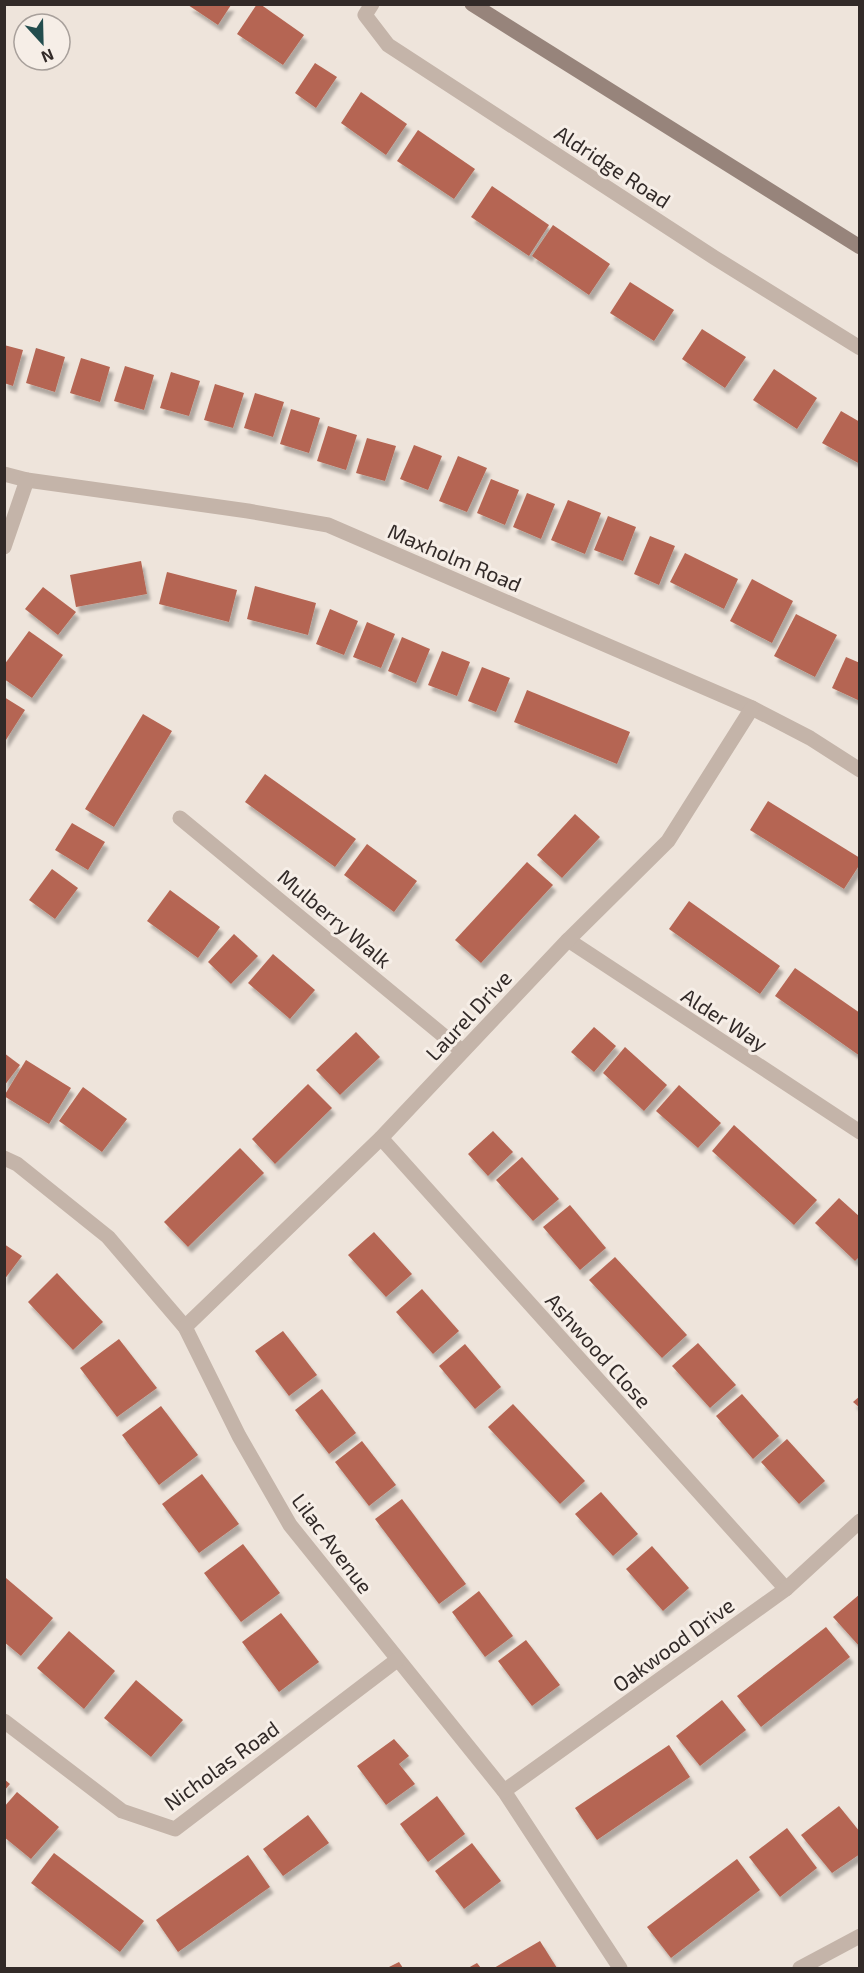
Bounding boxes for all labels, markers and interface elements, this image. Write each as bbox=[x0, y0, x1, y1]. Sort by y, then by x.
north arrow bbox=[12, 12, 72, 72]
text: N bbox=[39, 45, 57, 67]
street label: Aldridge Road bbox=[550, 119, 676, 213]
street label: Maxholm Road bbox=[384, 518, 526, 596]
street label: Mulberry Walk bbox=[273, 863, 397, 973]
street label: Laurel Drive bbox=[420, 965, 516, 1065]
street label: Alder Way bbox=[677, 982, 773, 1056]
street label: Ashwood Close bbox=[541, 1287, 657, 1413]
street label: Lilac Avenue bbox=[287, 1488, 379, 1598]
street label: Oakwood Drive bbox=[607, 1592, 739, 1696]
street label: Nicholas Road bbox=[159, 1715, 283, 1815]

